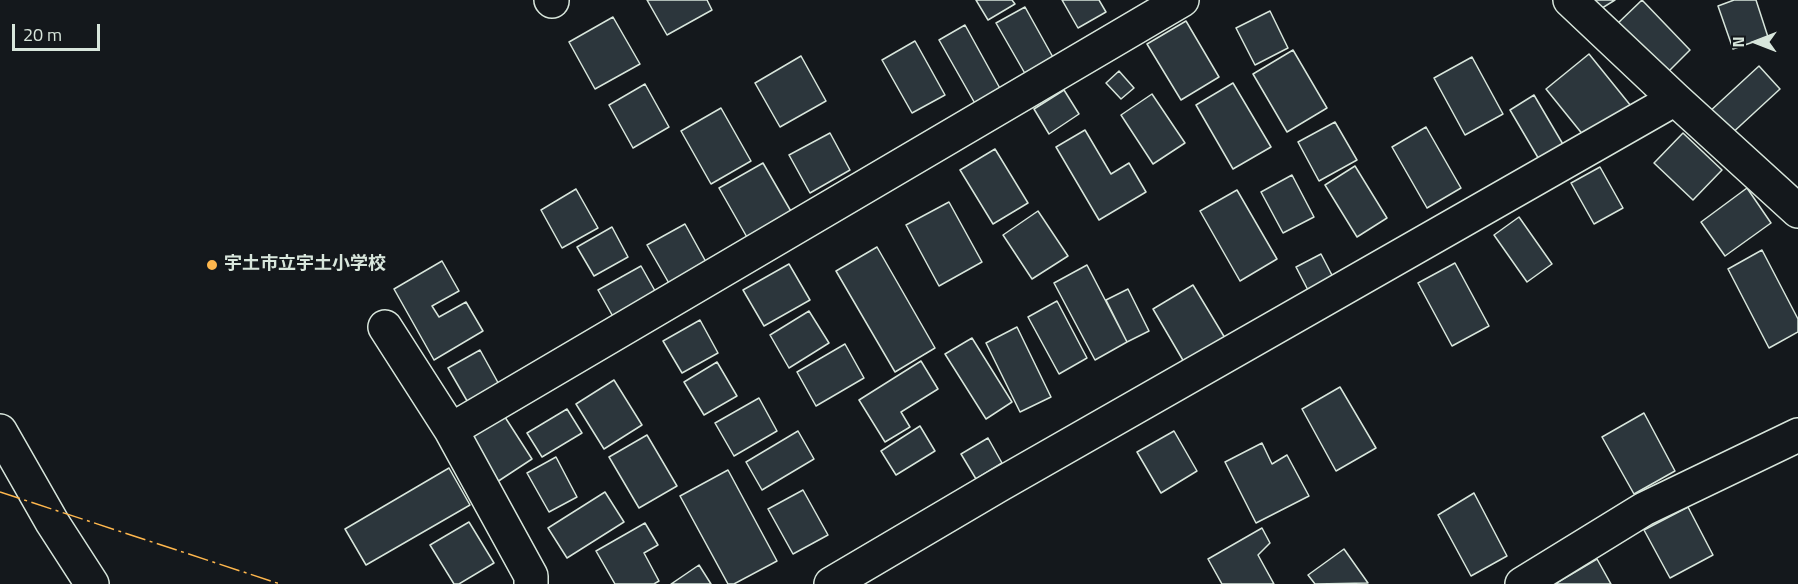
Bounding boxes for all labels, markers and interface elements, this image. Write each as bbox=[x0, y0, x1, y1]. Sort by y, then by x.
scale bar bbox=[15, 12, 104, 50]
north arrow bbox=[1726, 12, 1786, 72]
text: 20 m bbox=[23, 21, 62, 48]
text: N bbox=[1726, 36, 1750, 48]
place label: 宇土市立宇土小学校 bbox=[224, 254, 386, 276]
marker: 宇土市立宇土小学校 bbox=[205, 258, 219, 272]

